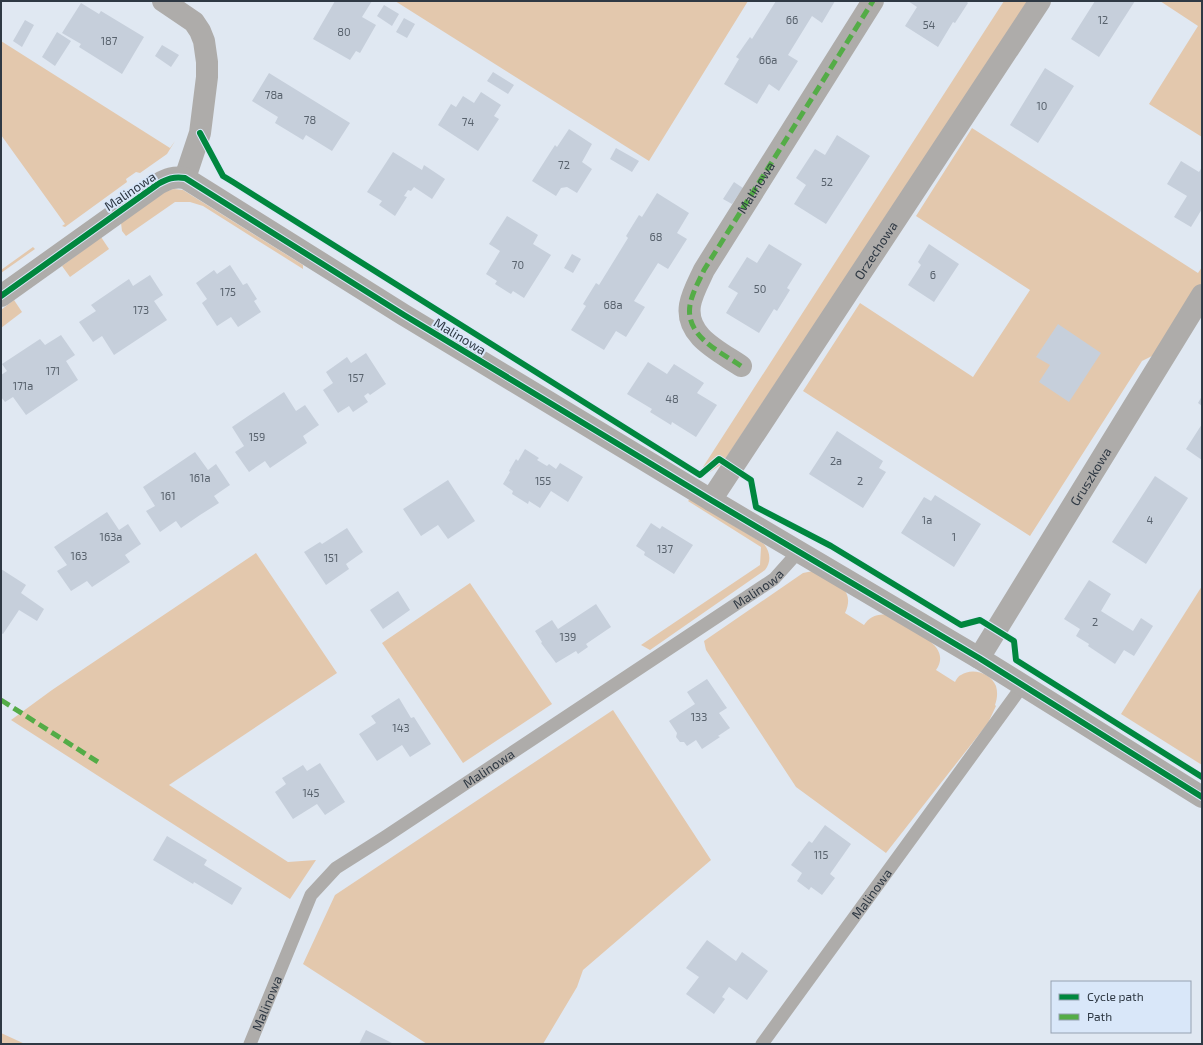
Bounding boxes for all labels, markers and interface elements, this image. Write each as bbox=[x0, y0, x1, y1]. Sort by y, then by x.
house number: 66 bbox=[786, 13, 798, 26]
house number: 12 bbox=[1098, 13, 1108, 26]
house number: 54 bbox=[923, 18, 936, 31]
house number: 80 bbox=[337, 25, 351, 38]
house number: 187 bbox=[101, 34, 118, 47]
house number: 66a bbox=[759, 53, 777, 66]
house number: 78a bbox=[265, 88, 283, 101]
house number: 10 bbox=[1036, 99, 1048, 112]
house number: 78 bbox=[304, 113, 316, 126]
house number: 74 bbox=[462, 115, 474, 128]
house number: 72 bbox=[558, 158, 570, 171]
street label: Malinowa bbox=[734, 158, 778, 216]
street label: Malinowa bbox=[101, 168, 159, 214]
house number: 52 bbox=[821, 175, 833, 188]
street label: Orzechowa bbox=[851, 218, 901, 283]
house number: 68 bbox=[650, 230, 662, 243]
house number: 70 bbox=[512, 258, 524, 271]
house number: 6 bbox=[930, 268, 936, 281]
house number: 50 bbox=[754, 282, 766, 295]
house number: 175 bbox=[220, 285, 236, 298]
house number: 68a bbox=[603, 298, 623, 311]
house number: 173 bbox=[133, 303, 149, 316]
street label: Malinowa bbox=[431, 314, 489, 358]
house number: 171 bbox=[46, 364, 60, 377]
house number: 157 bbox=[348, 371, 364, 384]
house number: 171a bbox=[13, 379, 33, 392]
house number: 48 bbox=[665, 392, 679, 405]
house number: 159 bbox=[249, 430, 265, 443]
street label: Gruszkowa bbox=[1066, 444, 1115, 509]
house number: 2a bbox=[830, 454, 842, 467]
house number: 161a bbox=[189, 471, 211, 484]
house number: 155 bbox=[535, 474, 551, 487]
house number: 2 bbox=[857, 474, 863, 487]
house number: 161 bbox=[160, 489, 176, 502]
house number: 1a bbox=[922, 513, 932, 526]
house number: 4 bbox=[1147, 513, 1154, 526]
house number: 163a bbox=[100, 530, 122, 543]
house number: 1 bbox=[952, 530, 956, 543]
house number: 137 bbox=[657, 542, 673, 555]
house number: 163 bbox=[71, 549, 87, 562]
house number: 151 bbox=[324, 551, 338, 564]
street label: Malinowa bbox=[730, 566, 787, 612]
house number: 2 bbox=[1092, 615, 1098, 628]
house number: 139 bbox=[560, 630, 576, 643]
house number: 133 bbox=[691, 710, 707, 723]
house number: 143 bbox=[392, 721, 410, 734]
street label: Malinowa bbox=[460, 746, 517, 791]
house number: 145 bbox=[302, 786, 320, 799]
house number: 115 bbox=[814, 848, 828, 861]
street label: Malinowa bbox=[848, 865, 895, 922]
street label: Malinowa bbox=[248, 973, 285, 1033]
legend bbox=[1051, 981, 1191, 1033]
text: Cycle path bbox=[1087, 989, 1144, 1003]
text: Path bbox=[1087, 1009, 1112, 1023]

